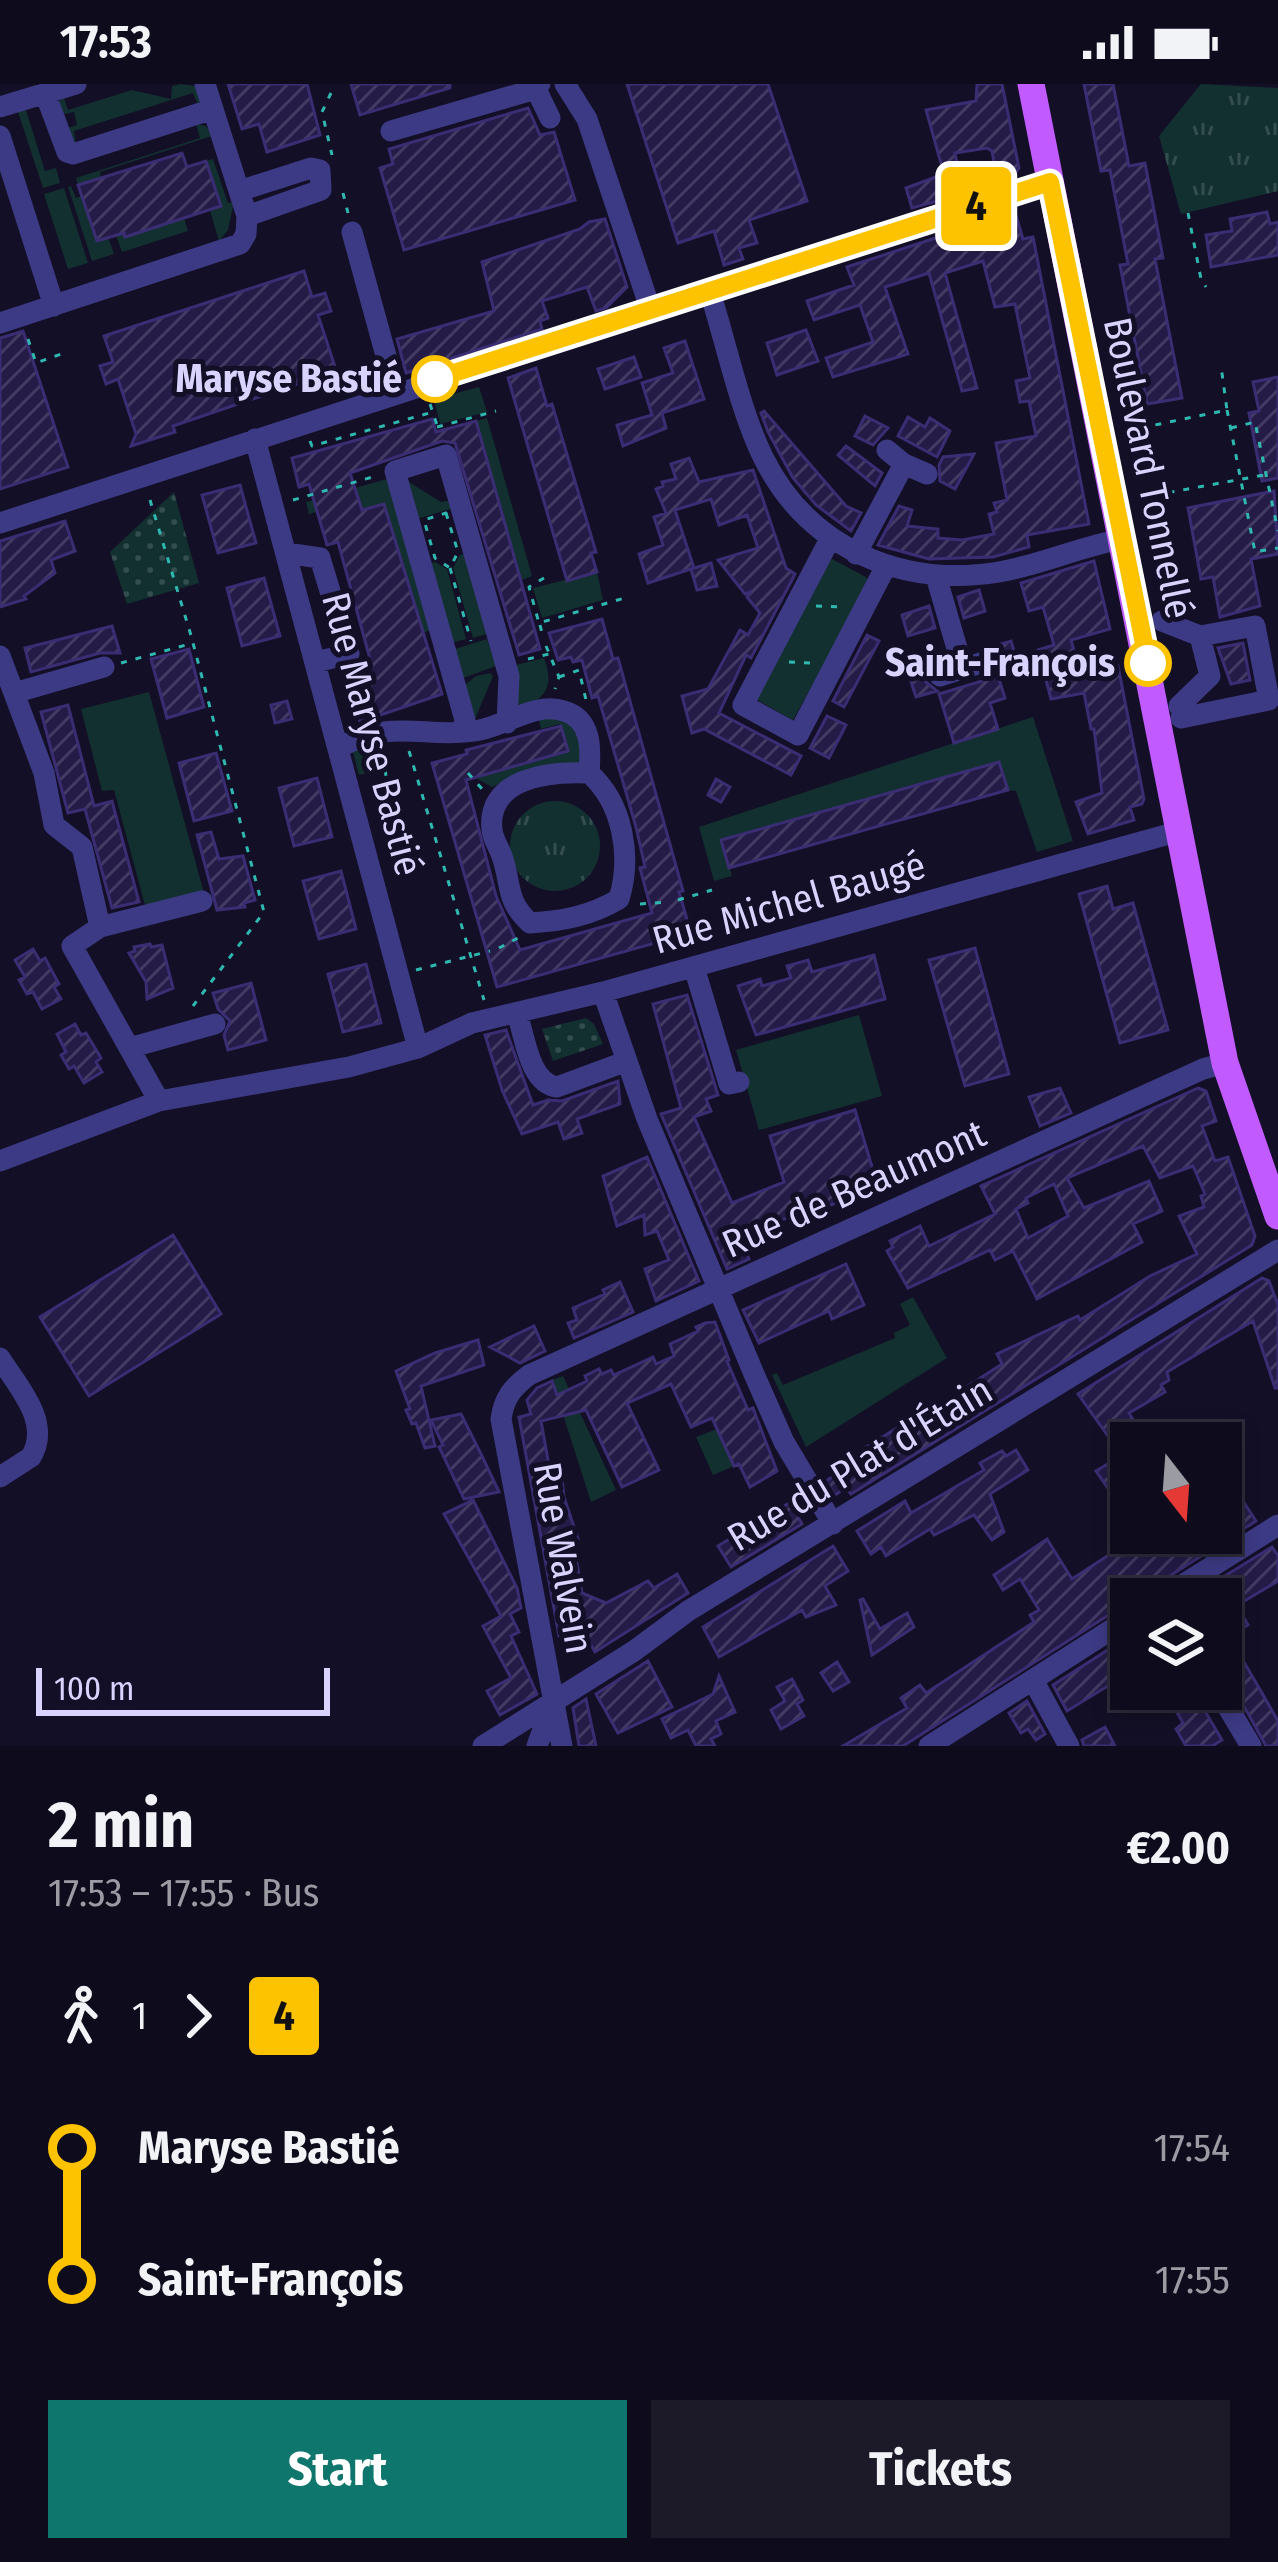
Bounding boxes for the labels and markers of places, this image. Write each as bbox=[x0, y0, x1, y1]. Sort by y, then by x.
place label: Maryse Bastié bbox=[175, 356, 402, 402]
marker: Maryse Bastié bbox=[413, 357, 457, 401]
place label: Saint-François bbox=[885, 640, 1115, 687]
marker: Saint-François bbox=[1126, 641, 1170, 685]

